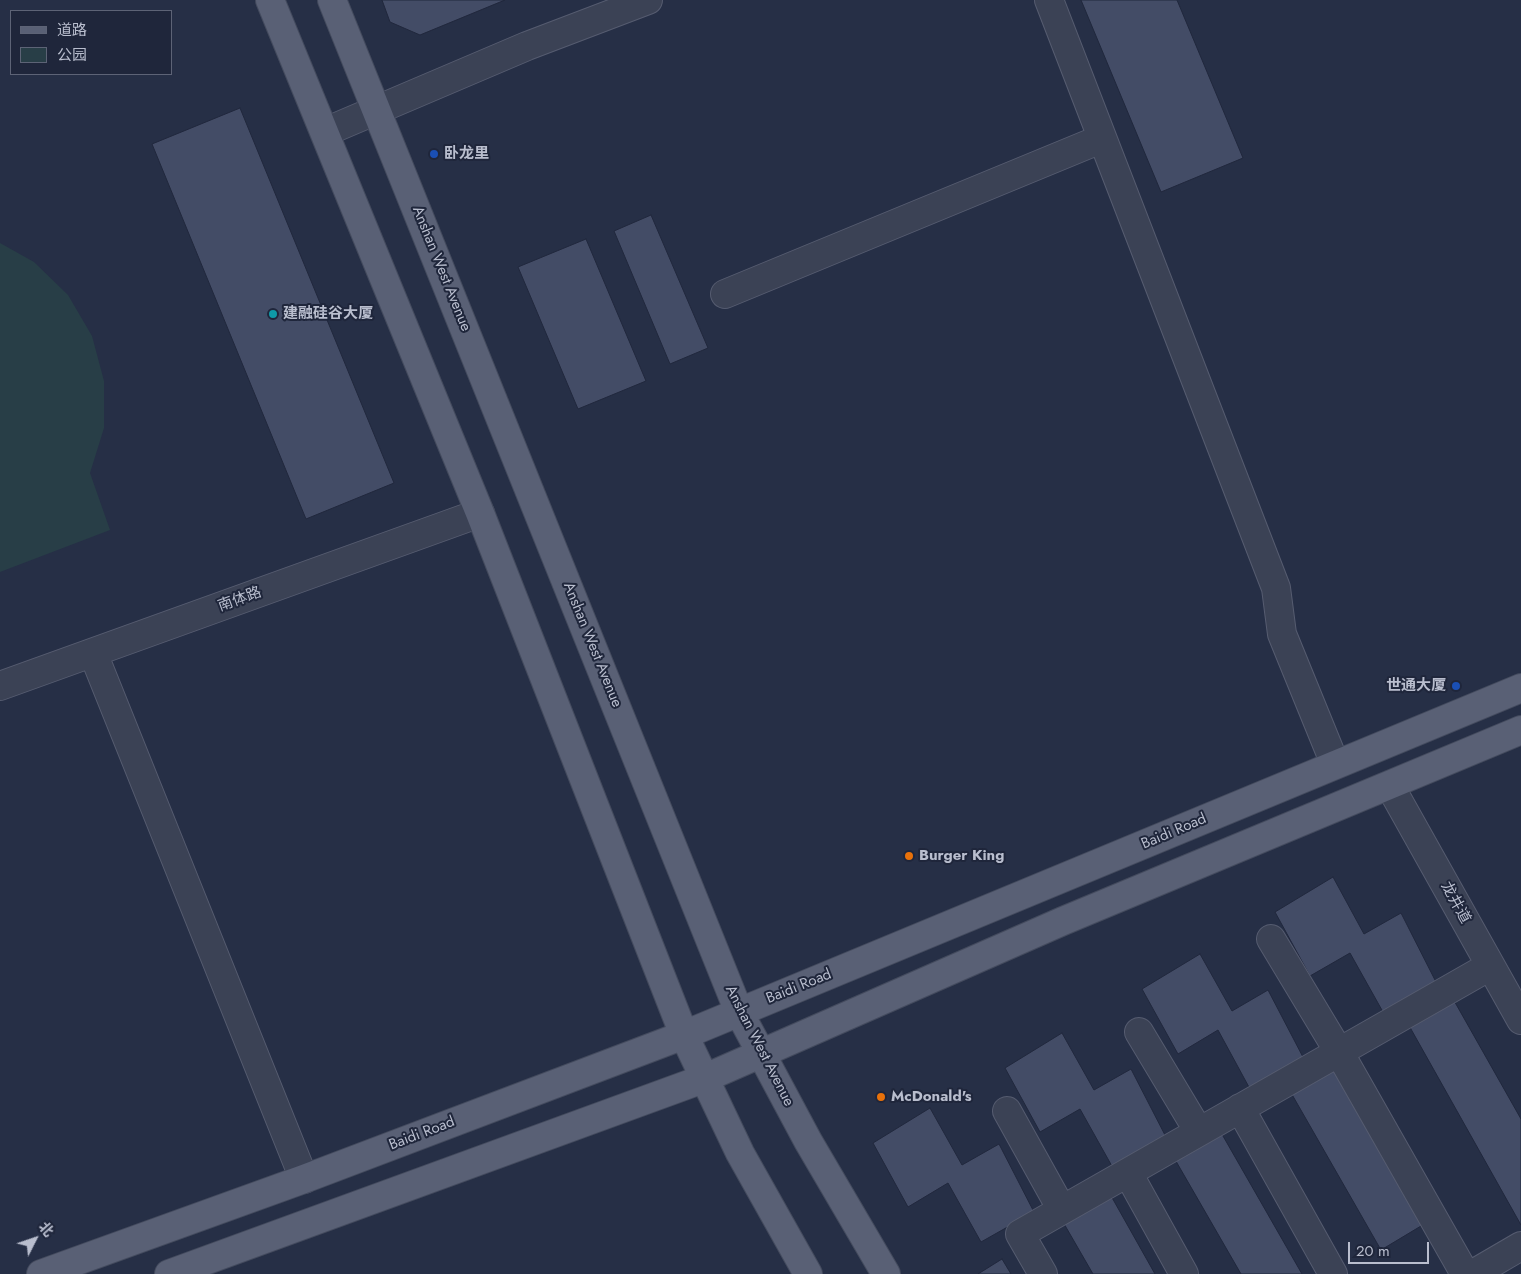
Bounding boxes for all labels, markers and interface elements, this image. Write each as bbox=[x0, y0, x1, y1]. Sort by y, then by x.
legend bbox=[10, 10, 172, 75]
text: 道路 bbox=[57, 19, 87, 41]
text: 公园 bbox=[57, 44, 87, 66]
place label: 卧龙里 bbox=[444, 145, 489, 163]
marker: 卧龙里 bbox=[428, 148, 440, 160]
street label: Anshan West Avenue bbox=[408, 204, 474, 334]
place label: 建融硅谷大厦 bbox=[283, 305, 373, 323]
marker: 建融硅谷大厦 bbox=[267, 308, 279, 320]
street label: Anshan West Avenue bbox=[559, 580, 625, 710]
street label: 南体路 bbox=[216, 584, 264, 616]
place label: 世通大厦 bbox=[1386, 677, 1446, 695]
marker: 世通大厦 bbox=[1450, 680, 1462, 692]
street label: Baidi Road bbox=[1139, 810, 1209, 854]
place label: Burger King bbox=[919, 847, 1004, 865]
marker: Burger King bbox=[903, 850, 915, 862]
street label: 龙井道 bbox=[1436, 879, 1474, 927]
street label: Baidi Road bbox=[764, 966, 834, 1008]
street label: Anshan West Avenue bbox=[721, 982, 797, 1110]
place label: McDonald's bbox=[891, 1088, 972, 1106]
marker: McDonald's bbox=[875, 1091, 887, 1103]
street label: Baidi Road bbox=[387, 1113, 457, 1155]
north arrow bbox=[10, 1214, 60, 1264]
text: 北 bbox=[34, 1217, 58, 1241]
scale bar bbox=[1351, 1232, 1432, 1264]
text: 20 m bbox=[1356, 1240, 1390, 1262]

